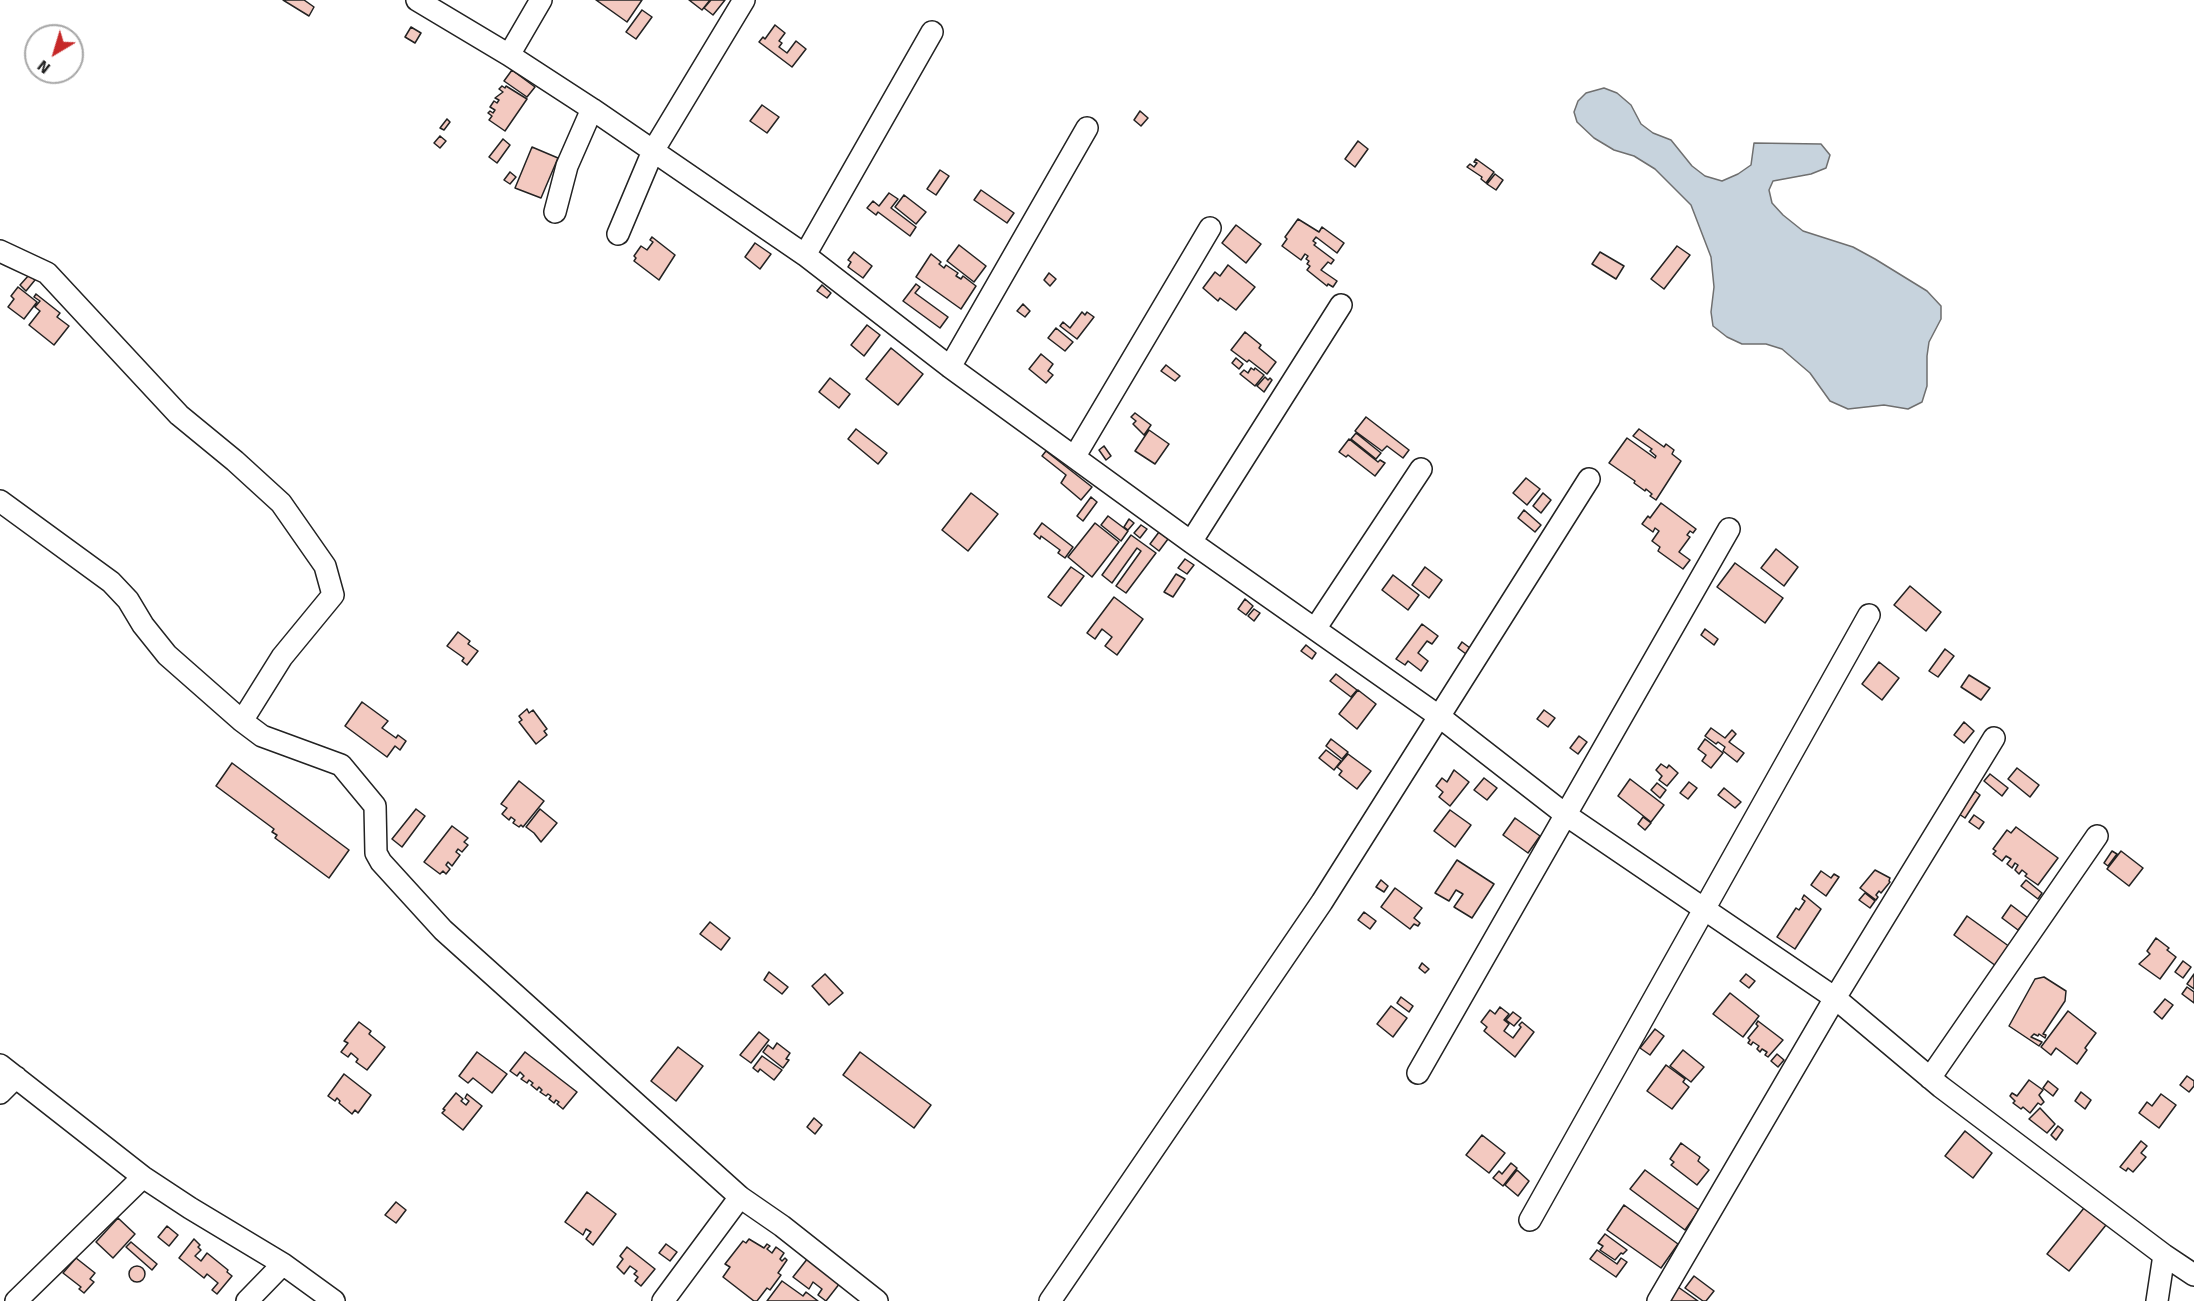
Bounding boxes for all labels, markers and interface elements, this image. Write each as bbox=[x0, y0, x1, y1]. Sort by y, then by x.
north arrow bbox=[24, 24, 84, 84]
text: N bbox=[34, 55, 55, 78]

